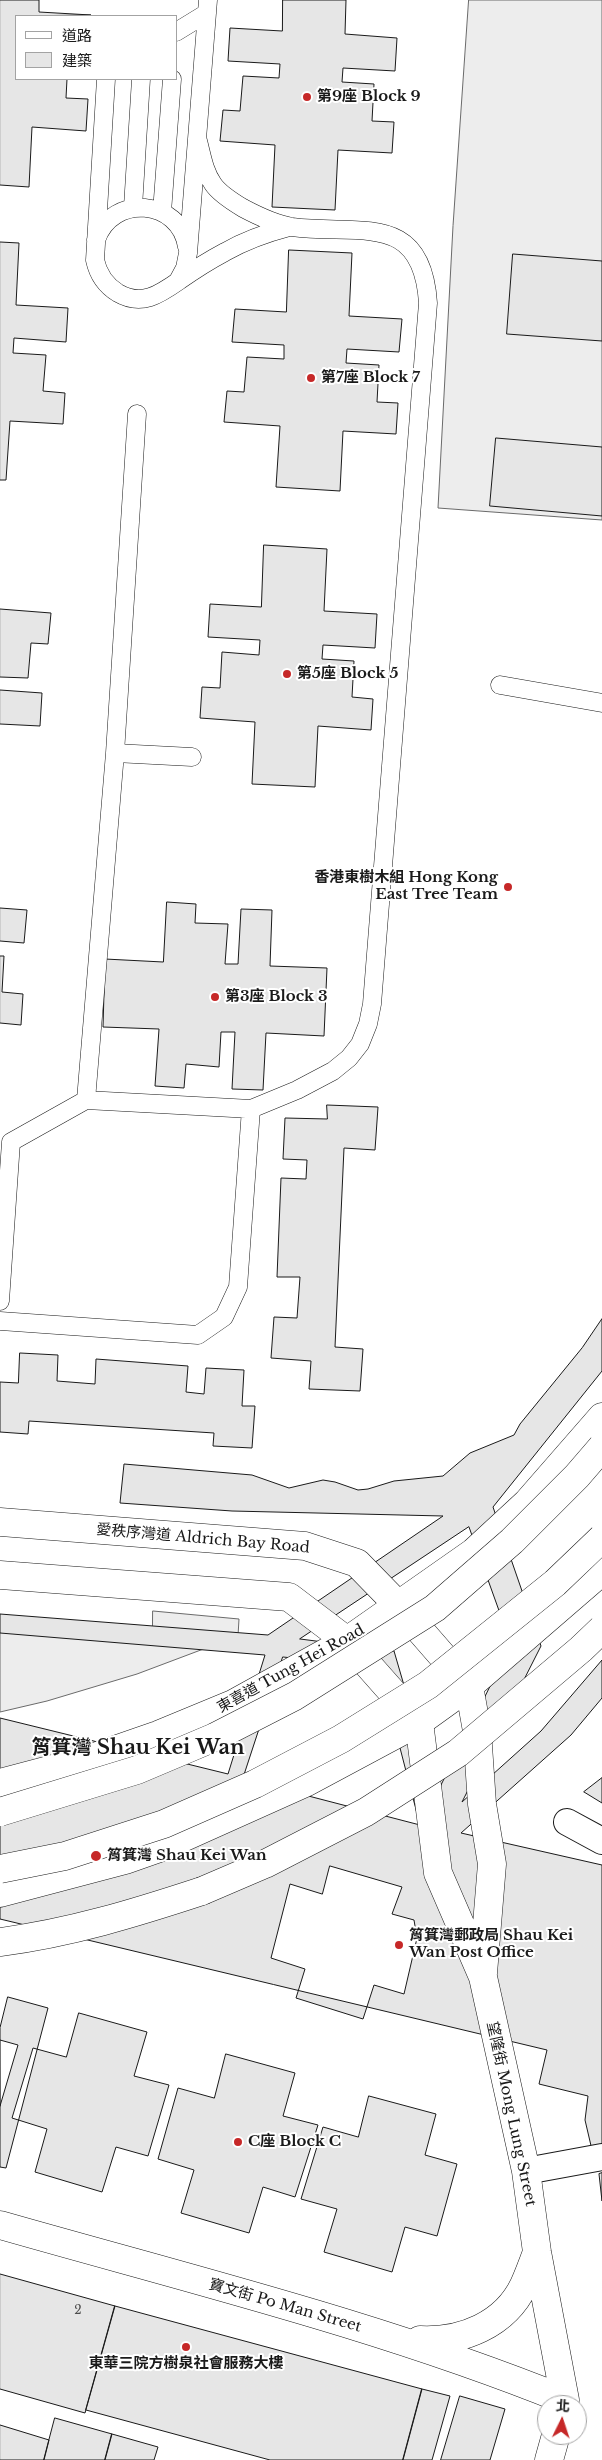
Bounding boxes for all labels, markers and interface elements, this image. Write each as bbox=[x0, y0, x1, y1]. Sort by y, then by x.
legend bbox=[15, 15, 178, 80]
text: 道路 bbox=[62, 26, 92, 45]
text: 建築 bbox=[62, 51, 92, 70]
place label: 第9座 Block 9 bbox=[317, 88, 421, 106]
marker: 第9座 Block 9 bbox=[301, 91, 313, 103]
place label: 第7座 Block 7 bbox=[321, 369, 420, 387]
marker: 第7座 Block 7 bbox=[305, 372, 317, 384]
place label: 第5座 Block 5 bbox=[297, 665, 398, 683]
marker: 第5座 Block 5 bbox=[281, 668, 293, 680]
place label: 香港東樹木組 Hong Kong East Tree Team bbox=[314, 869, 498, 904]
marker: 香港東樹木組 Hong Kong East Tree Team bbox=[502, 881, 514, 893]
place label: 第3座 Block 3 bbox=[225, 988, 328, 1006]
marker: 第3座 Block 3 bbox=[209, 991, 221, 1003]
street label: 愛秩序灣道 Aldrich Bay Road bbox=[96, 1521, 310, 1557]
street label: 東喜道 Tung Hei Road bbox=[214, 1621, 368, 1717]
district label: 筲箕灣 Shau Kei Wan bbox=[32, 1736, 244, 1760]
place label: 筲箕灣 Shau Kei Wan bbox=[107, 1847, 267, 1865]
marker: 筲箕灣 Shau Kei Wan bbox=[89, 1849, 103, 1863]
place label: 筲箕灣郵政局 Shau Kei Wan Post Office bbox=[409, 1927, 573, 1962]
marker: 筲箕灣郵政局 Shau Kei Wan Post Office bbox=[393, 1939, 405, 1951]
street label: 望隆街 Mong Lung Street bbox=[483, 2020, 539, 2208]
place label: C座 Block C bbox=[248, 2133, 341, 2151]
marker: C座 Block C bbox=[232, 2136, 244, 2148]
street label: 寶文街 Po Man Street bbox=[207, 2276, 363, 2336]
house number: 2 bbox=[74, 2304, 82, 2318]
marker: 東華三院方樹泉社會服務大樓 bbox=[180, 2341, 192, 2353]
place label: 東華三院方樹泉社會服務大樓 bbox=[89, 2355, 283, 2373]
north arrow bbox=[537, 2395, 587, 2445]
text: 北 bbox=[555, 2397, 571, 2416]

